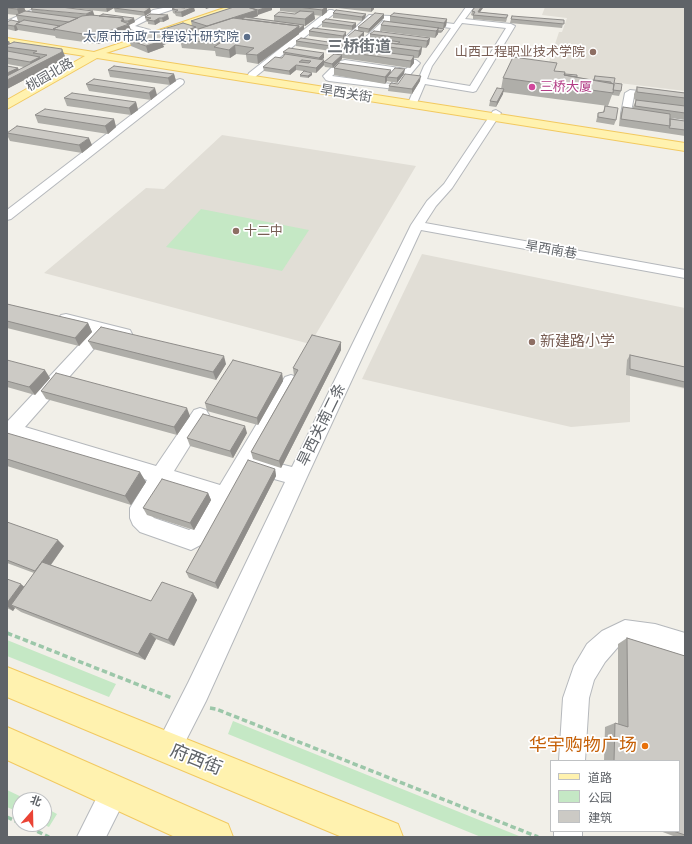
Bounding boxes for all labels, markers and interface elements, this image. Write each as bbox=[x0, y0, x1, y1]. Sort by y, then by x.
place label: 太原市市政工程设计研究院 bbox=[83, 29, 239, 45]
marker: 太原市市政工程设计研究院 bbox=[242, 32, 252, 42]
district label: 三桥街道 bbox=[327, 37, 391, 57]
place label: 山西工程职业技术学院 bbox=[455, 44, 585, 60]
marker: 山西工程职业技术学院 bbox=[588, 47, 598, 57]
street label: 桃园北路 bbox=[24, 55, 76, 95]
place label: 三桥大厦 bbox=[540, 79, 592, 95]
street label: 旱西关街 bbox=[319, 82, 373, 106]
marker: 三桥大厦 bbox=[527, 82, 537, 92]
place label: 十二中 bbox=[244, 223, 283, 239]
marker: 十二中 bbox=[231, 226, 241, 236]
street label: 旱西南巷 bbox=[524, 238, 578, 262]
place label: 新建路小学 bbox=[540, 333, 615, 351]
marker: 新建路小学 bbox=[527, 337, 537, 347]
street label: 旱西关南二条 bbox=[294, 381, 350, 469]
place label: 华宇购物广场 bbox=[529, 735, 637, 757]
street label: 府西街 bbox=[167, 740, 225, 780]
marker: 华宇购物广场 bbox=[640, 741, 650, 751]
legend bbox=[550, 760, 680, 832]
text: 道路 bbox=[588, 771, 612, 785]
text: 公园 bbox=[588, 791, 612, 805]
north arrow bbox=[12, 792, 52, 832]
text: 北 bbox=[29, 793, 43, 809]
text: 建筑 bbox=[588, 811, 612, 825]

